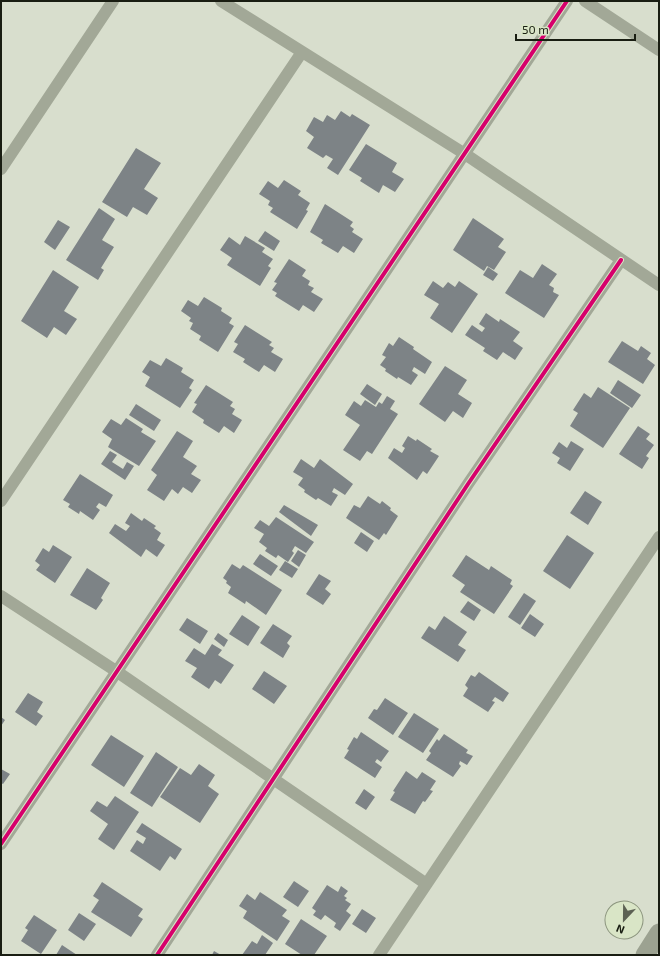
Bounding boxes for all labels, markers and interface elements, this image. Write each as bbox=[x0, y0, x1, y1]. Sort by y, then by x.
scale bar bbox=[516, 16, 635, 42]
text: 50 m bbox=[522, 22, 549, 36]
north arrow bbox=[604, 900, 644, 940]
text: N bbox=[614, 922, 626, 937]

